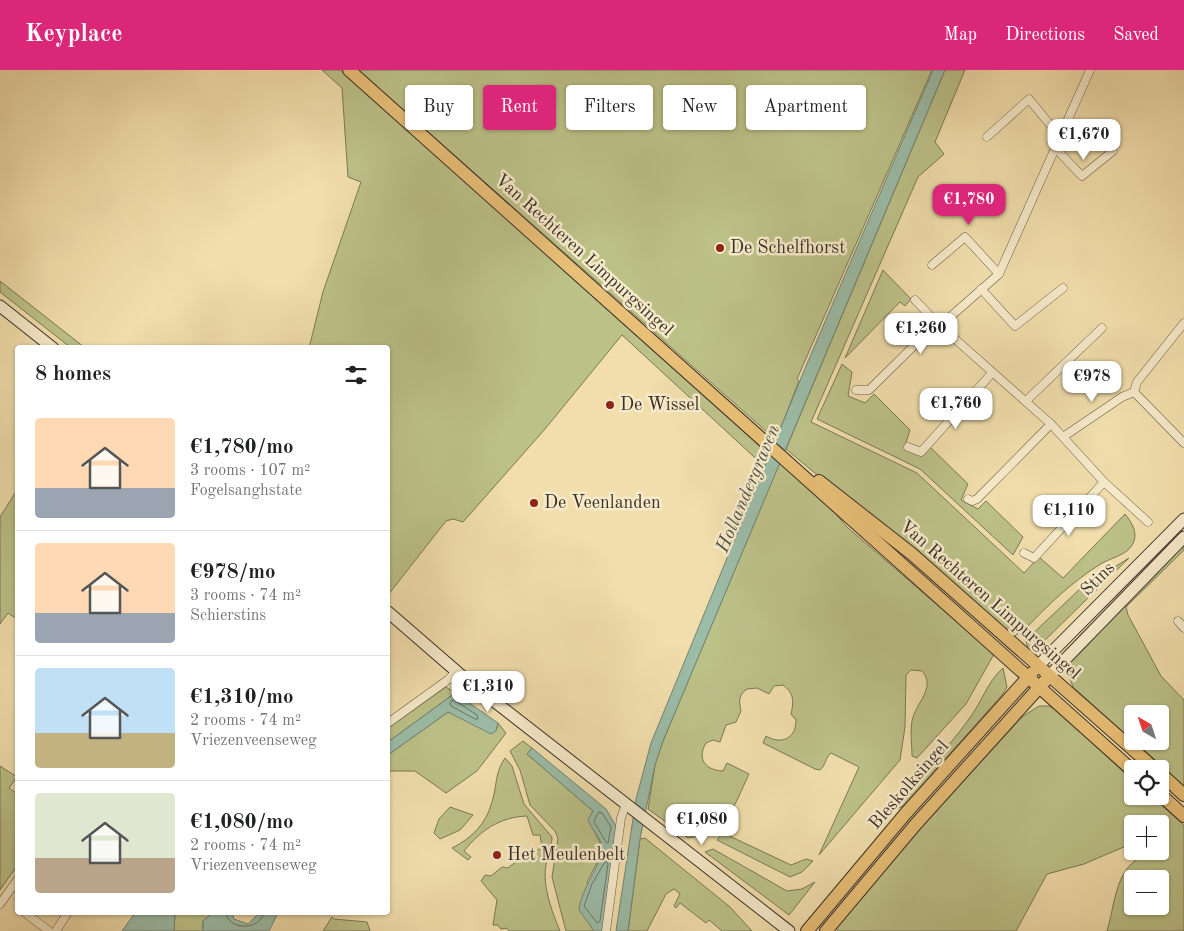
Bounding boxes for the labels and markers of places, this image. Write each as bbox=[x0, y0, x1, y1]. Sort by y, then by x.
pin: €1,670 bbox=[1043, 118, 1125, 161]
pin: €1,780 bbox=[928, 184, 1010, 226]
place label: De Schelfhorst bbox=[730, 239, 845, 257]
marker: De Schelfhorst bbox=[714, 242, 726, 254]
pin: €1,260 bbox=[880, 312, 962, 355]
pin: €978 bbox=[1062, 360, 1122, 403]
pin: €1,760 bbox=[915, 388, 997, 430]
place label: De Wissel bbox=[620, 396, 700, 414]
marker: De Wissel bbox=[604, 399, 616, 411]
place label: De Veenlanden bbox=[544, 494, 661, 512]
pin: €1,110 bbox=[1028, 494, 1110, 537]
marker: De Veenlanden bbox=[528, 497, 540, 509]
pin: €1,310 bbox=[447, 670, 529, 713]
pin: €1,080 bbox=[661, 804, 743, 846]
place label: Het Meulenbelt bbox=[507, 846, 625, 864]
marker: Het Meulenbelt bbox=[491, 849, 503, 861]

